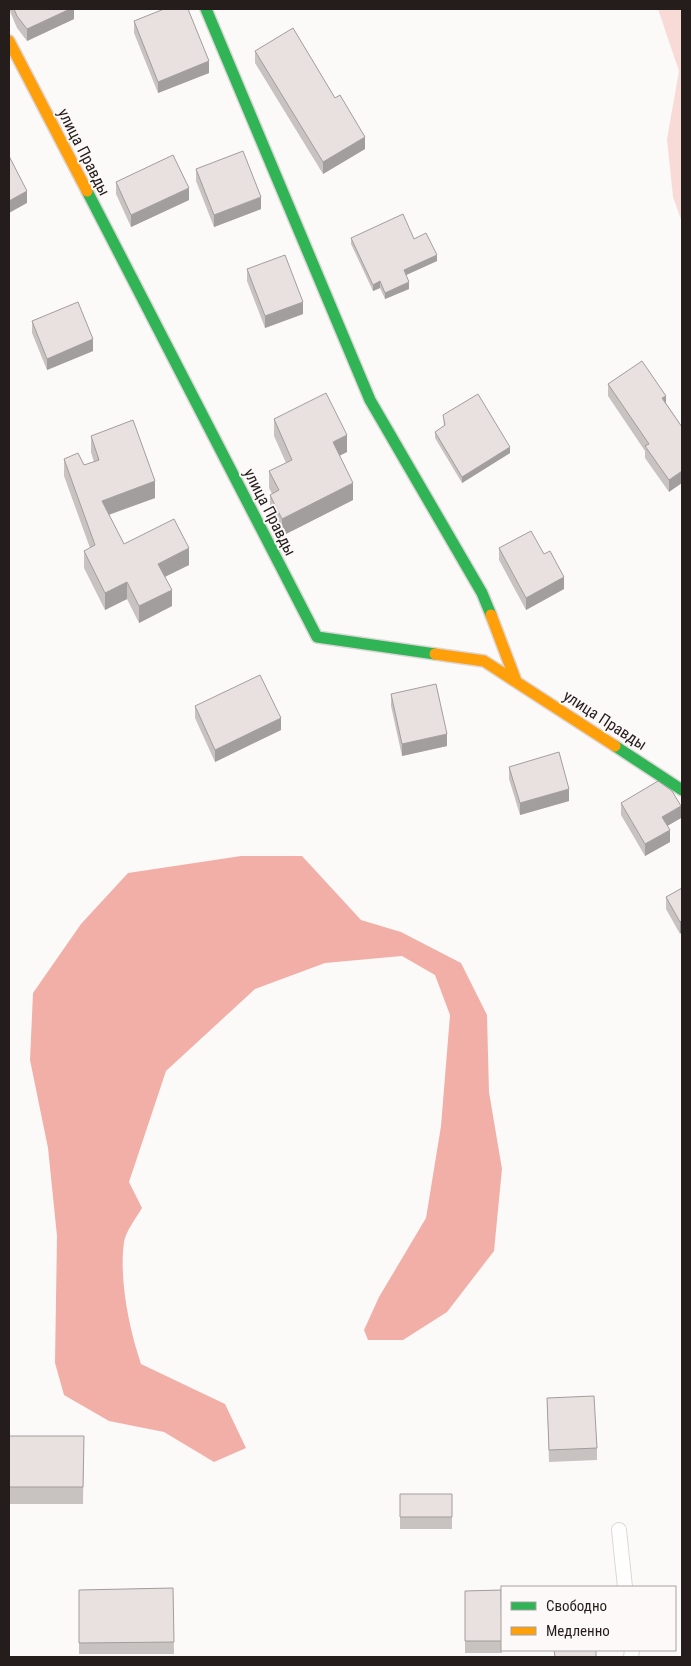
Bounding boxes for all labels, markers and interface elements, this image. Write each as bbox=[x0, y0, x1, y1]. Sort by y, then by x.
street label: улица Правды bbox=[54, 105, 114, 199]
street label: улица Правды bbox=[240, 465, 300, 559]
street label: улица Правды bbox=[560, 686, 650, 754]
legend bbox=[501, 1586, 676, 1651]
text: Свободно bbox=[546, 1597, 607, 1615]
text: Медленно bbox=[546, 1622, 610, 1640]

